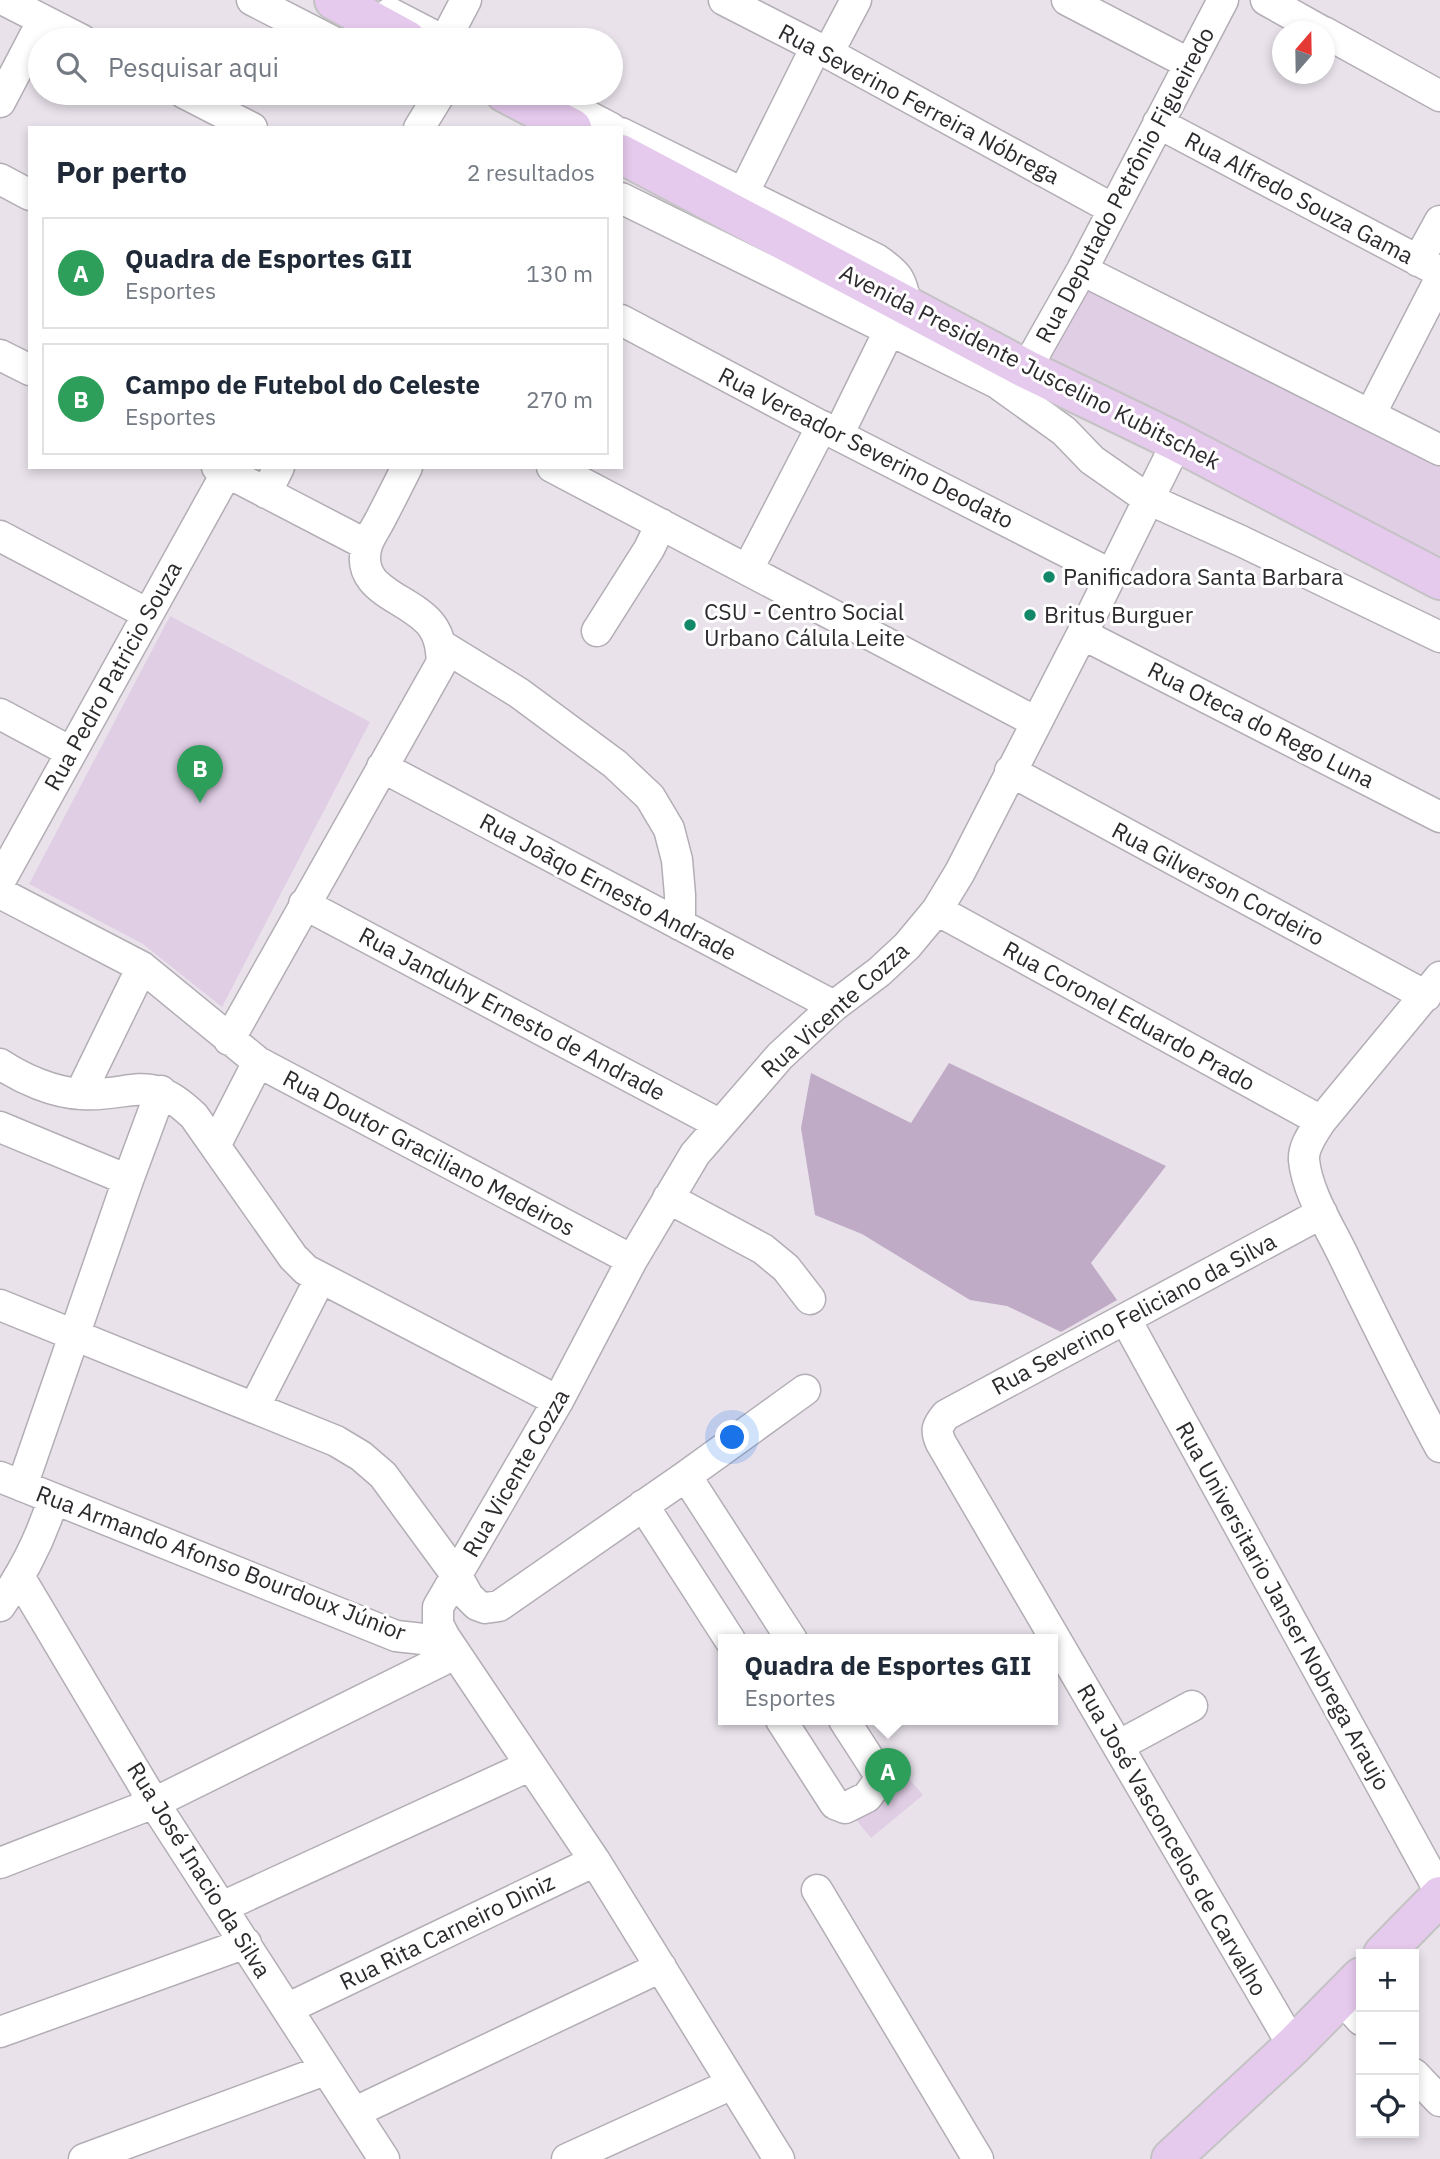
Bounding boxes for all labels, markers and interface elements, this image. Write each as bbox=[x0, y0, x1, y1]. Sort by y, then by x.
street label: Rua Severino Ferreira Nóbrega bbox=[774, 16, 1065, 190]
street label: Rua Deputado Petrônio Figueiredo bbox=[1028, 21, 1220, 348]
north arrow bbox=[1272, 21, 1335, 84]
search box bbox=[28, 28, 623, 105]
icon: search bbox=[52, 48, 90, 86]
text: Pesquisar aqui bbox=[108, 50, 279, 84]
street label: Rua Alfredo Souza Gama bbox=[1180, 124, 1419, 270]
text: Por perto bbox=[56, 152, 187, 191]
text: 2 resultados bbox=[467, 157, 595, 187]
text: Quadra de Esportes GII bbox=[125, 241, 412, 275]
street label: Avenida Presidente Juscelino Kubitschek bbox=[835, 257, 1226, 476]
text: A bbox=[73, 258, 89, 288]
text: 130 m bbox=[526, 258, 593, 288]
text: Esportes bbox=[125, 275, 216, 305]
street label: Rua Vereador Severino Deodato bbox=[714, 359, 1019, 535]
text: Campo de Futebol do Celeste bbox=[125, 367, 480, 401]
text: B bbox=[73, 384, 89, 414]
text: 270 m bbox=[526, 384, 593, 414]
text: Esportes bbox=[125, 401, 216, 431]
street label: Rua Pedro Patricio Souza bbox=[37, 556, 188, 795]
place label: Panificadora Santa Barbara bbox=[1063, 561, 1343, 591]
marker: Panificadora Santa Barbara bbox=[1041, 569, 1057, 585]
place label: CSU - Centro Social Urbano Cálula Leite bbox=[704, 596, 905, 652]
place label: Britus Burguer bbox=[1044, 599, 1194, 629]
marker: Britus Burguer bbox=[1022, 607, 1038, 623]
marker: CSU - Centro Social Urbano Cálula Leite bbox=[682, 617, 698, 633]
street label: Rua Oteca do Rego Luna bbox=[1143, 654, 1380, 794]
pin: B bbox=[177, 745, 223, 803]
street label: Rua Joãqo Ernesto Andrade bbox=[475, 806, 742, 967]
street label: Rua Gilverson Cordeiro bbox=[1107, 814, 1330, 952]
street label: Rua Janduhy Ernesto de Andrade bbox=[354, 919, 671, 1107]
street label: Rua Coronel Eduardo Prado bbox=[998, 933, 1261, 1097]
street label: Rua Vicente Cozza bbox=[754, 935, 915, 1084]
street label: Rua Doutor Graciliano Medeiros bbox=[278, 1062, 581, 1242]
street label: Rua Severino Feliciano da Silva bbox=[986, 1225, 1281, 1401]
street label: Rua Vicente Cozza bbox=[455, 1383, 575, 1562]
street label: Rua Universitario Janser Nobrega Araujo bbox=[1170, 1416, 1398, 1795]
your location bbox=[715, 1420, 749, 1454]
street label: Rua Armando Afonso Bourdoux Júnior bbox=[32, 1477, 411, 1647]
popup bbox=[718, 1634, 1058, 1725]
text: Quadra de Esportes GII bbox=[744, 1648, 1032, 1682]
street label: Rua José Vasconcelos de Carvalho bbox=[1071, 1678, 1275, 2001]
text: Esportes bbox=[744, 1682, 836, 1712]
pin: A bbox=[865, 1748, 911, 1806]
street label: Rua José Inacio da Silva bbox=[121, 1756, 279, 1983]
street label: Rua Rita Carneiro Diniz bbox=[334, 1866, 559, 1996]
map controls bbox=[1356, 1949, 1419, 2138]
button: + bbox=[1356, 1949, 1419, 2012]
button: − bbox=[1356, 2012, 1419, 2075]
button: locate bbox=[1356, 2075, 1419, 2138]

